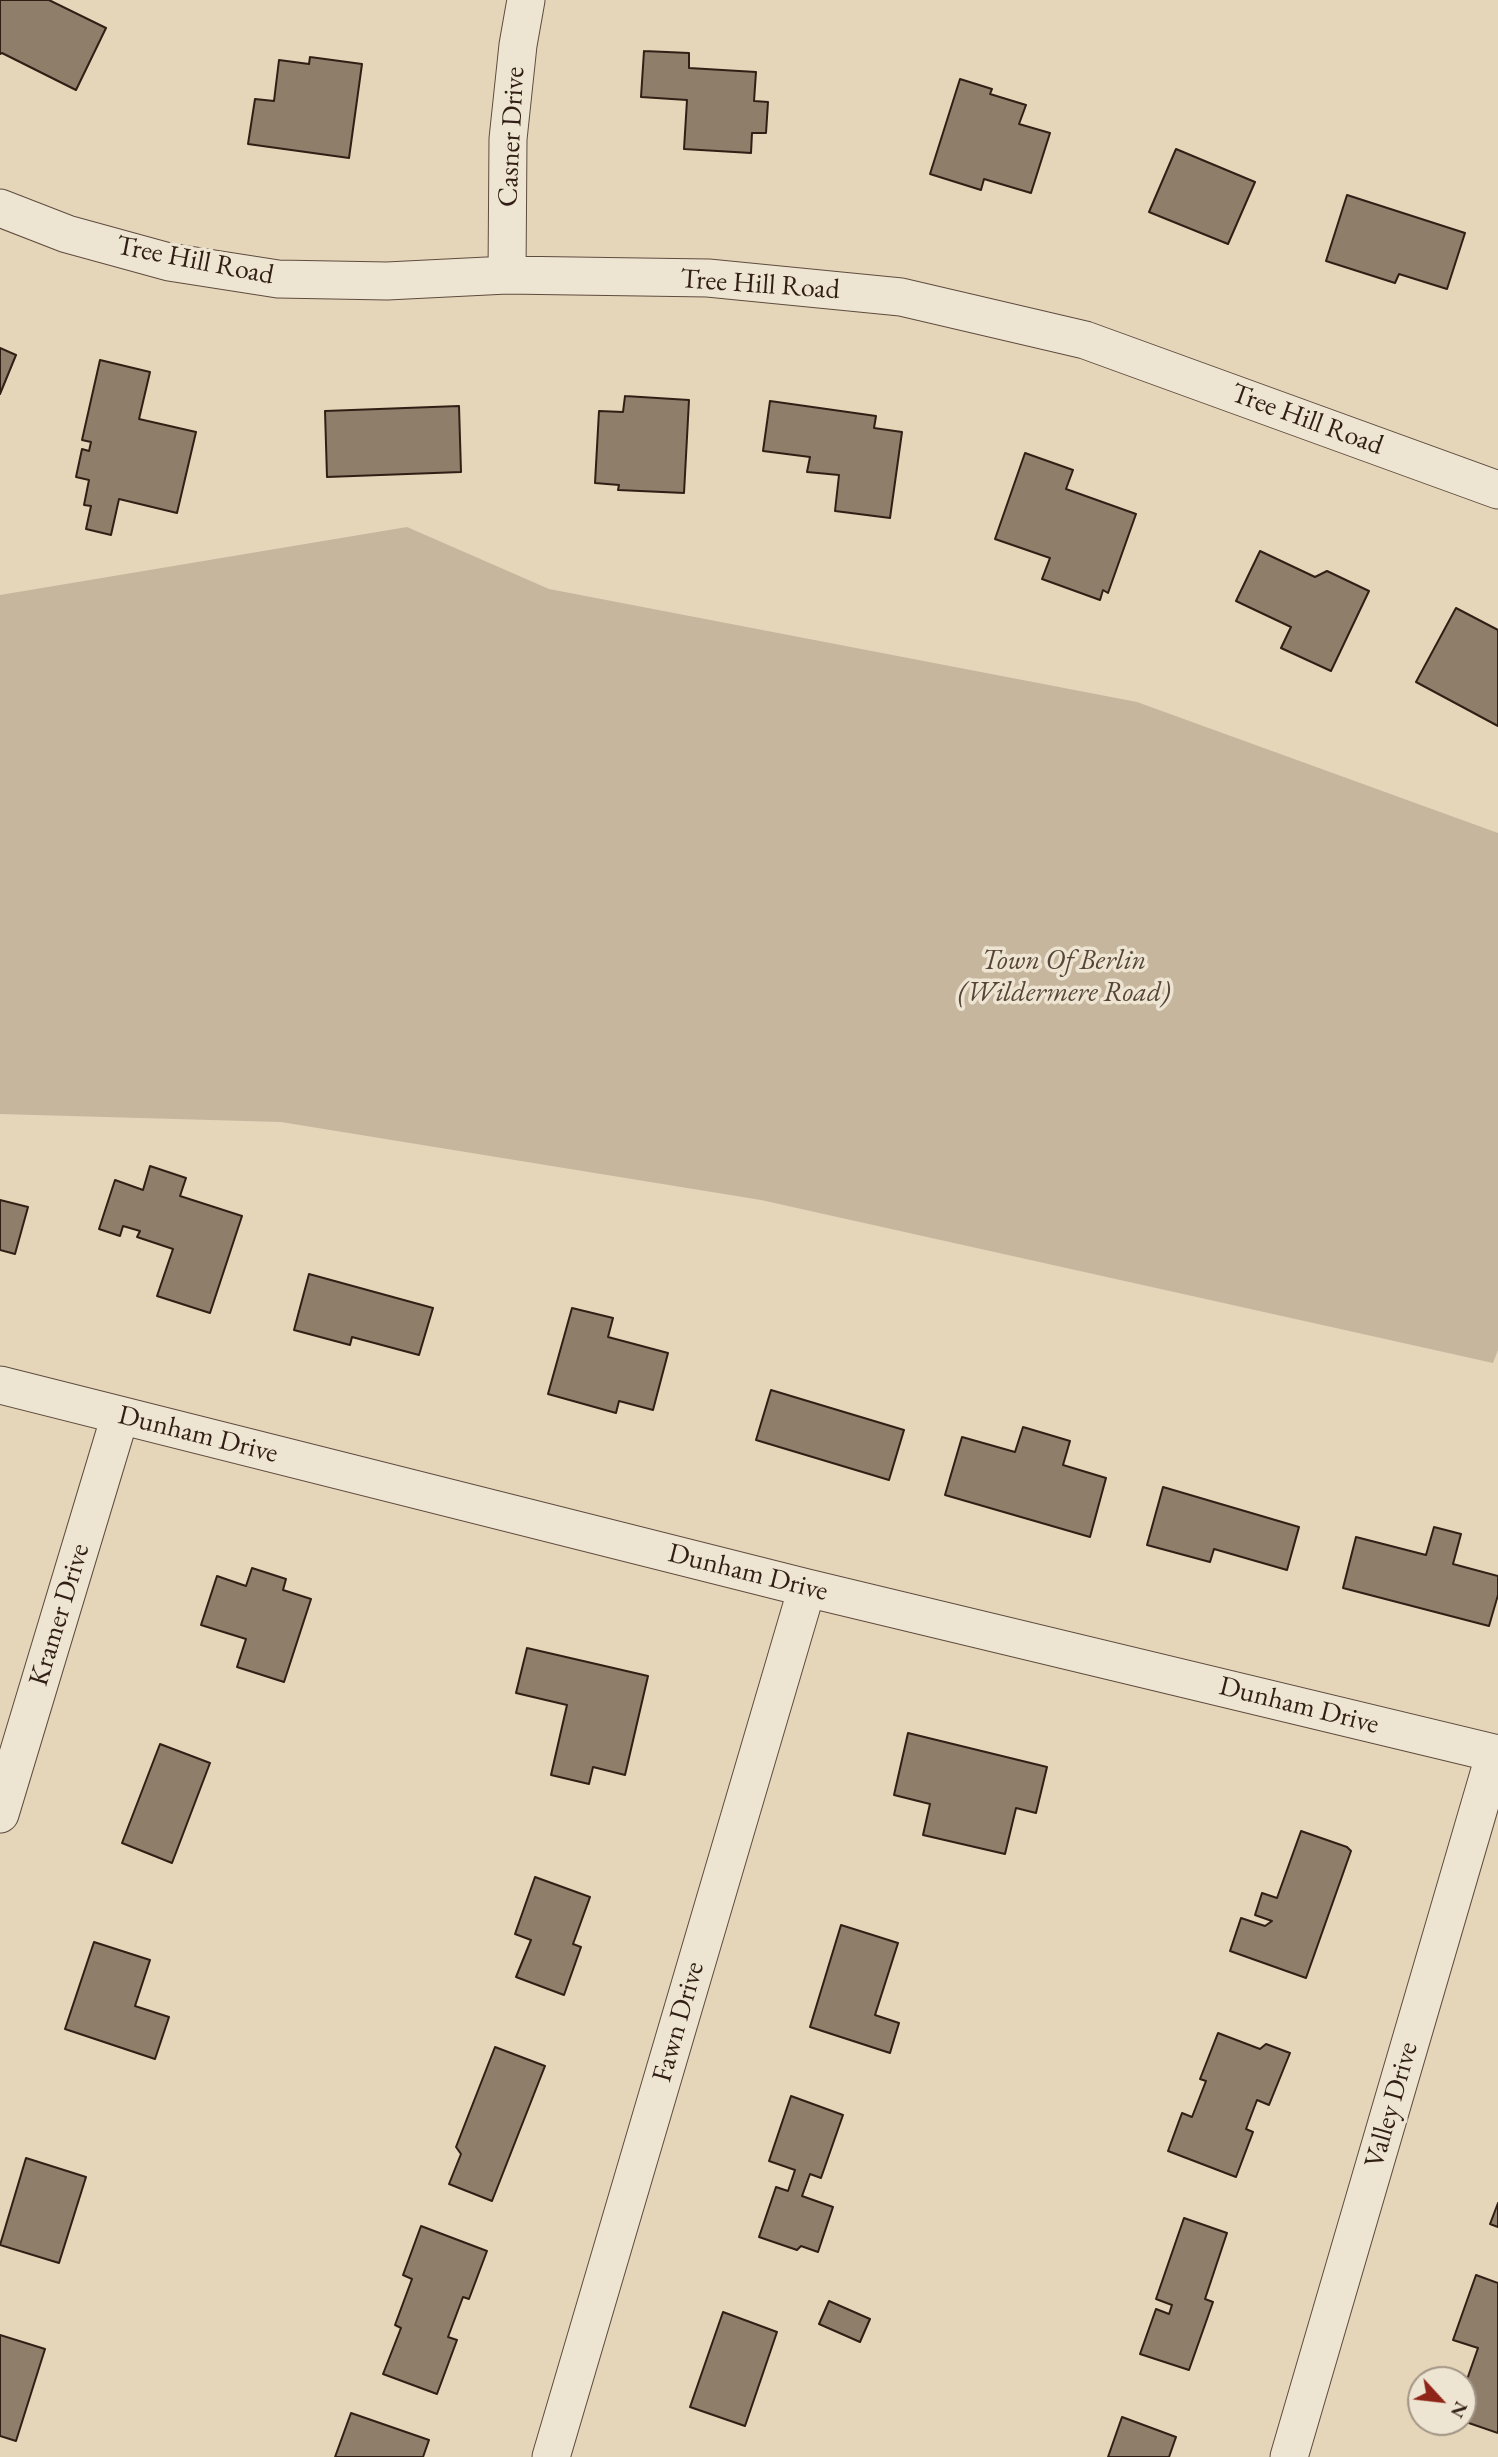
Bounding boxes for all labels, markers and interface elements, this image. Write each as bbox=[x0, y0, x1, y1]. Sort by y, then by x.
street label: Casner Drive bbox=[492, 66, 532, 208]
street label: Tree Hill Road bbox=[113, 229, 277, 293]
street label: Tree Hill Road bbox=[679, 263, 841, 307]
street label: Tree Hill Road bbox=[1226, 377, 1388, 463]
park label: Town Of Berlin (Wildermere Road) bbox=[958, 944, 1170, 1010]
street label: Dunham Drive bbox=[115, 1399, 281, 1471]
street label: Dunham Drive bbox=[665, 1537, 831, 1609]
street label: Kramer Drive bbox=[22, 1540, 98, 1690]
street label: Dunham Drive bbox=[1216, 1670, 1382, 1742]
street label: Fawn Drive bbox=[646, 1958, 712, 2086]
street label: Valley Drive bbox=[1358, 2038, 1426, 2172]
north arrow bbox=[1407, 2366, 1477, 2436]
text: N bbox=[1445, 2397, 1474, 2422]

